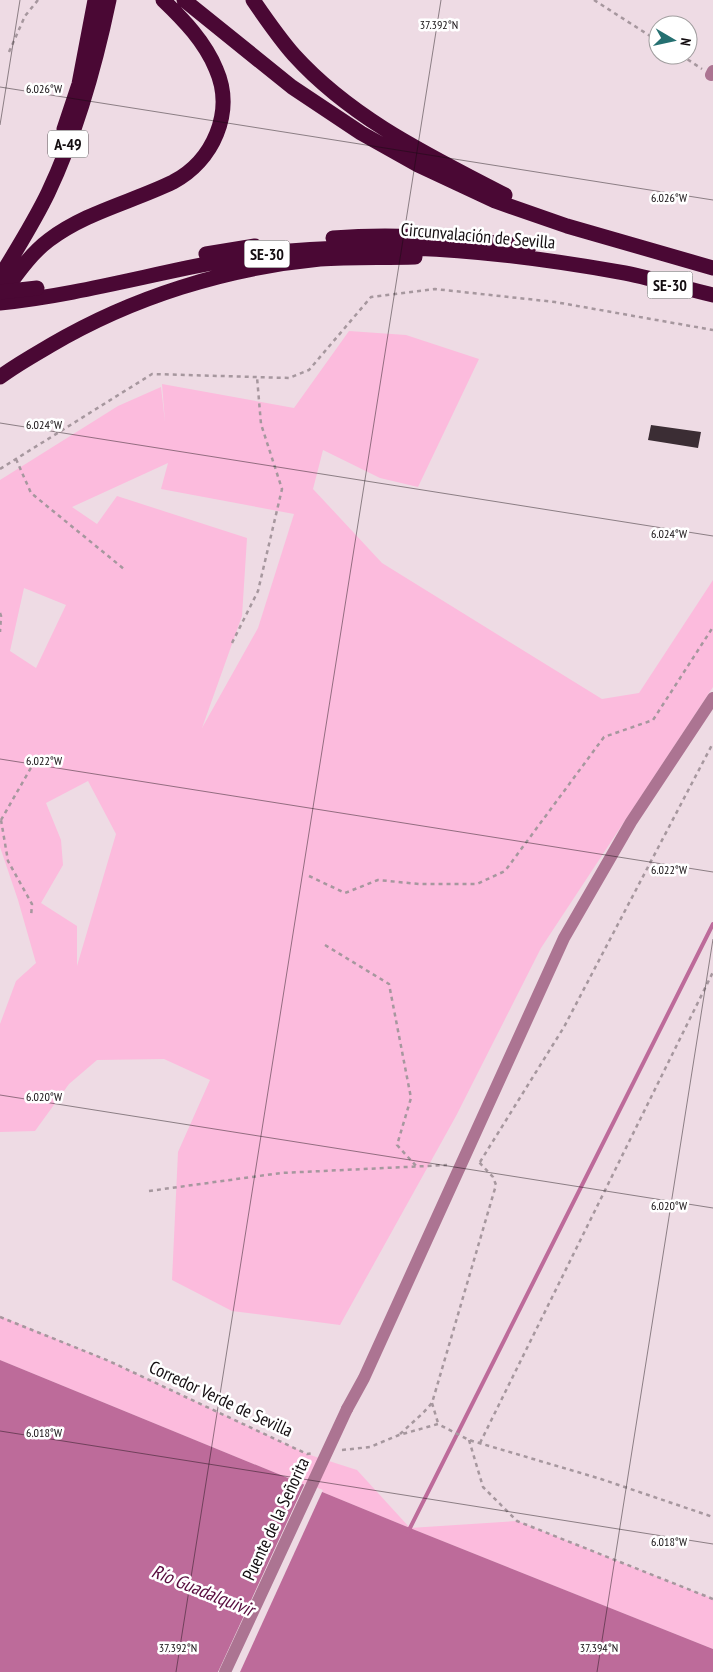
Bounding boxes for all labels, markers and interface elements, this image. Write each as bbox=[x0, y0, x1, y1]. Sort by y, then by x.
north arrow bbox=[648, 15, 698, 65]
text: 37.392°N bbox=[420, 17, 458, 32]
text: N bbox=[676, 37, 695, 47]
text: 6.026°W bbox=[26, 81, 62, 96]
road number: A-49 bbox=[48, 130, 88, 158]
text: 6.026°W bbox=[651, 190, 687, 205]
street label: Circunvalación de Sevilla bbox=[400, 217, 556, 254]
road number: SE-30 bbox=[244, 240, 290, 268]
road number: SE-30 bbox=[648, 272, 692, 298]
text: 6.024°W bbox=[26, 417, 62, 432]
text: 6.024°W bbox=[651, 526, 687, 541]
text: 6.022°W bbox=[26, 753, 62, 768]
text: 6.022°W bbox=[651, 862, 687, 877]
text: 6.020°W bbox=[26, 1089, 62, 1104]
text: 6.020°W bbox=[651, 1198, 687, 1213]
street label: Corredor Verde de Sevilla bbox=[146, 1355, 297, 1442]
text: 6.018°W bbox=[26, 1425, 62, 1440]
street label: Puente de la Señorita bbox=[237, 1454, 314, 1584]
text: 6.018°W bbox=[651, 1534, 687, 1549]
water label: Río Guadalquivir bbox=[148, 1559, 260, 1622]
text: 37.392°N bbox=[159, 1640, 197, 1655]
text: 37.394°N bbox=[580, 1640, 618, 1655]

